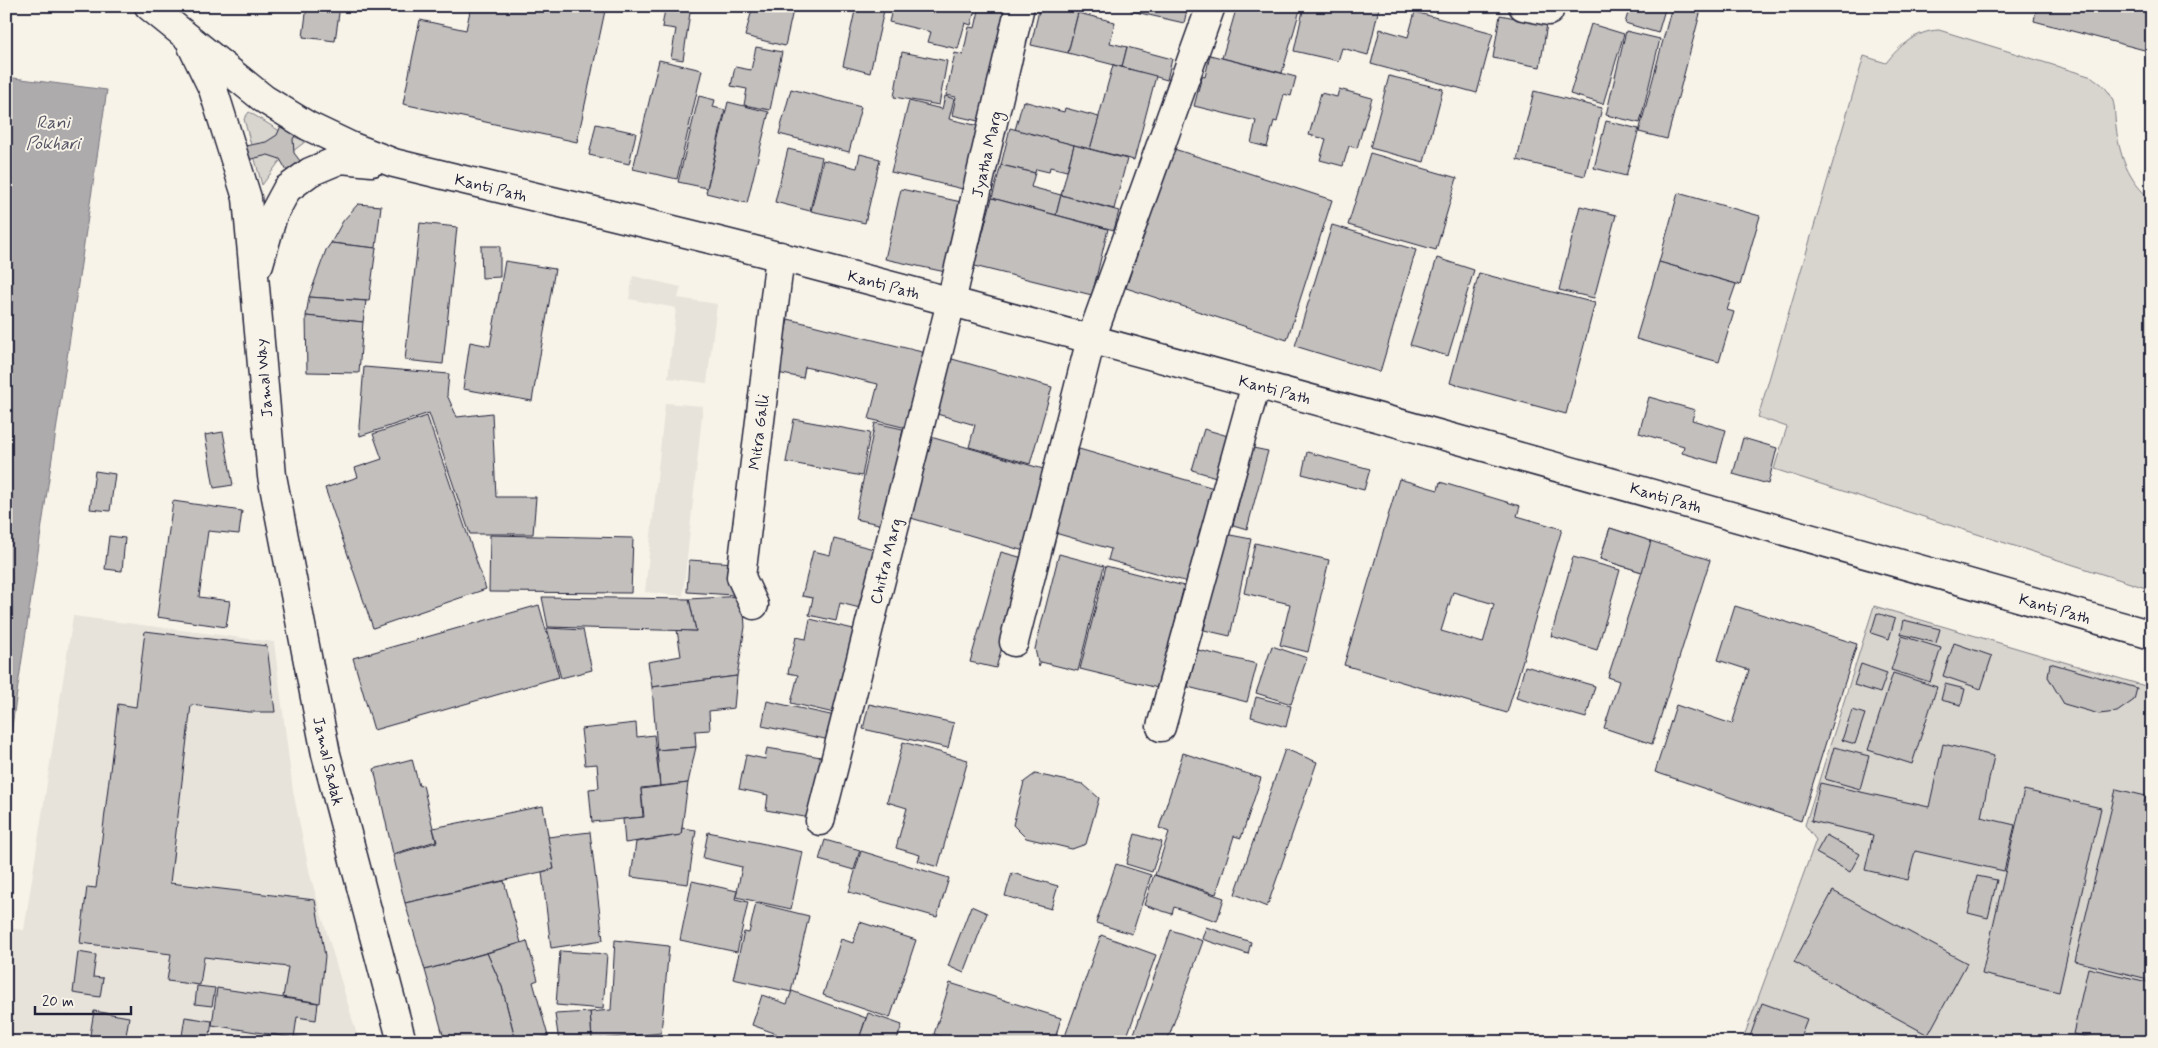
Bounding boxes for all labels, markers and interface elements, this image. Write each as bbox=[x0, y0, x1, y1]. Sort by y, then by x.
street label: Jyatha Marg bbox=[967, 109, 1009, 200]
water label: Rani Pokhari bbox=[26, 111, 83, 156]
street label: Kanti Path bbox=[452, 169, 529, 208]
street label: Kanti Path bbox=[845, 266, 922, 305]
street label: Jamal Way bbox=[251, 338, 278, 418]
street label: Kanti Path bbox=[1236, 371, 1313, 410]
street label: Mitra Galli bbox=[744, 393, 775, 471]
street label: Kanti Path bbox=[1627, 478, 1704, 519]
street label: Chitra Marg bbox=[866, 516, 907, 607]
street label: Kanti Path bbox=[2016, 589, 2093, 630]
street label: Jamal Sadak bbox=[307, 715, 348, 808]
scale bar bbox=[35, 983, 131, 1015]
text: 20 m bbox=[42, 992, 74, 1012]

